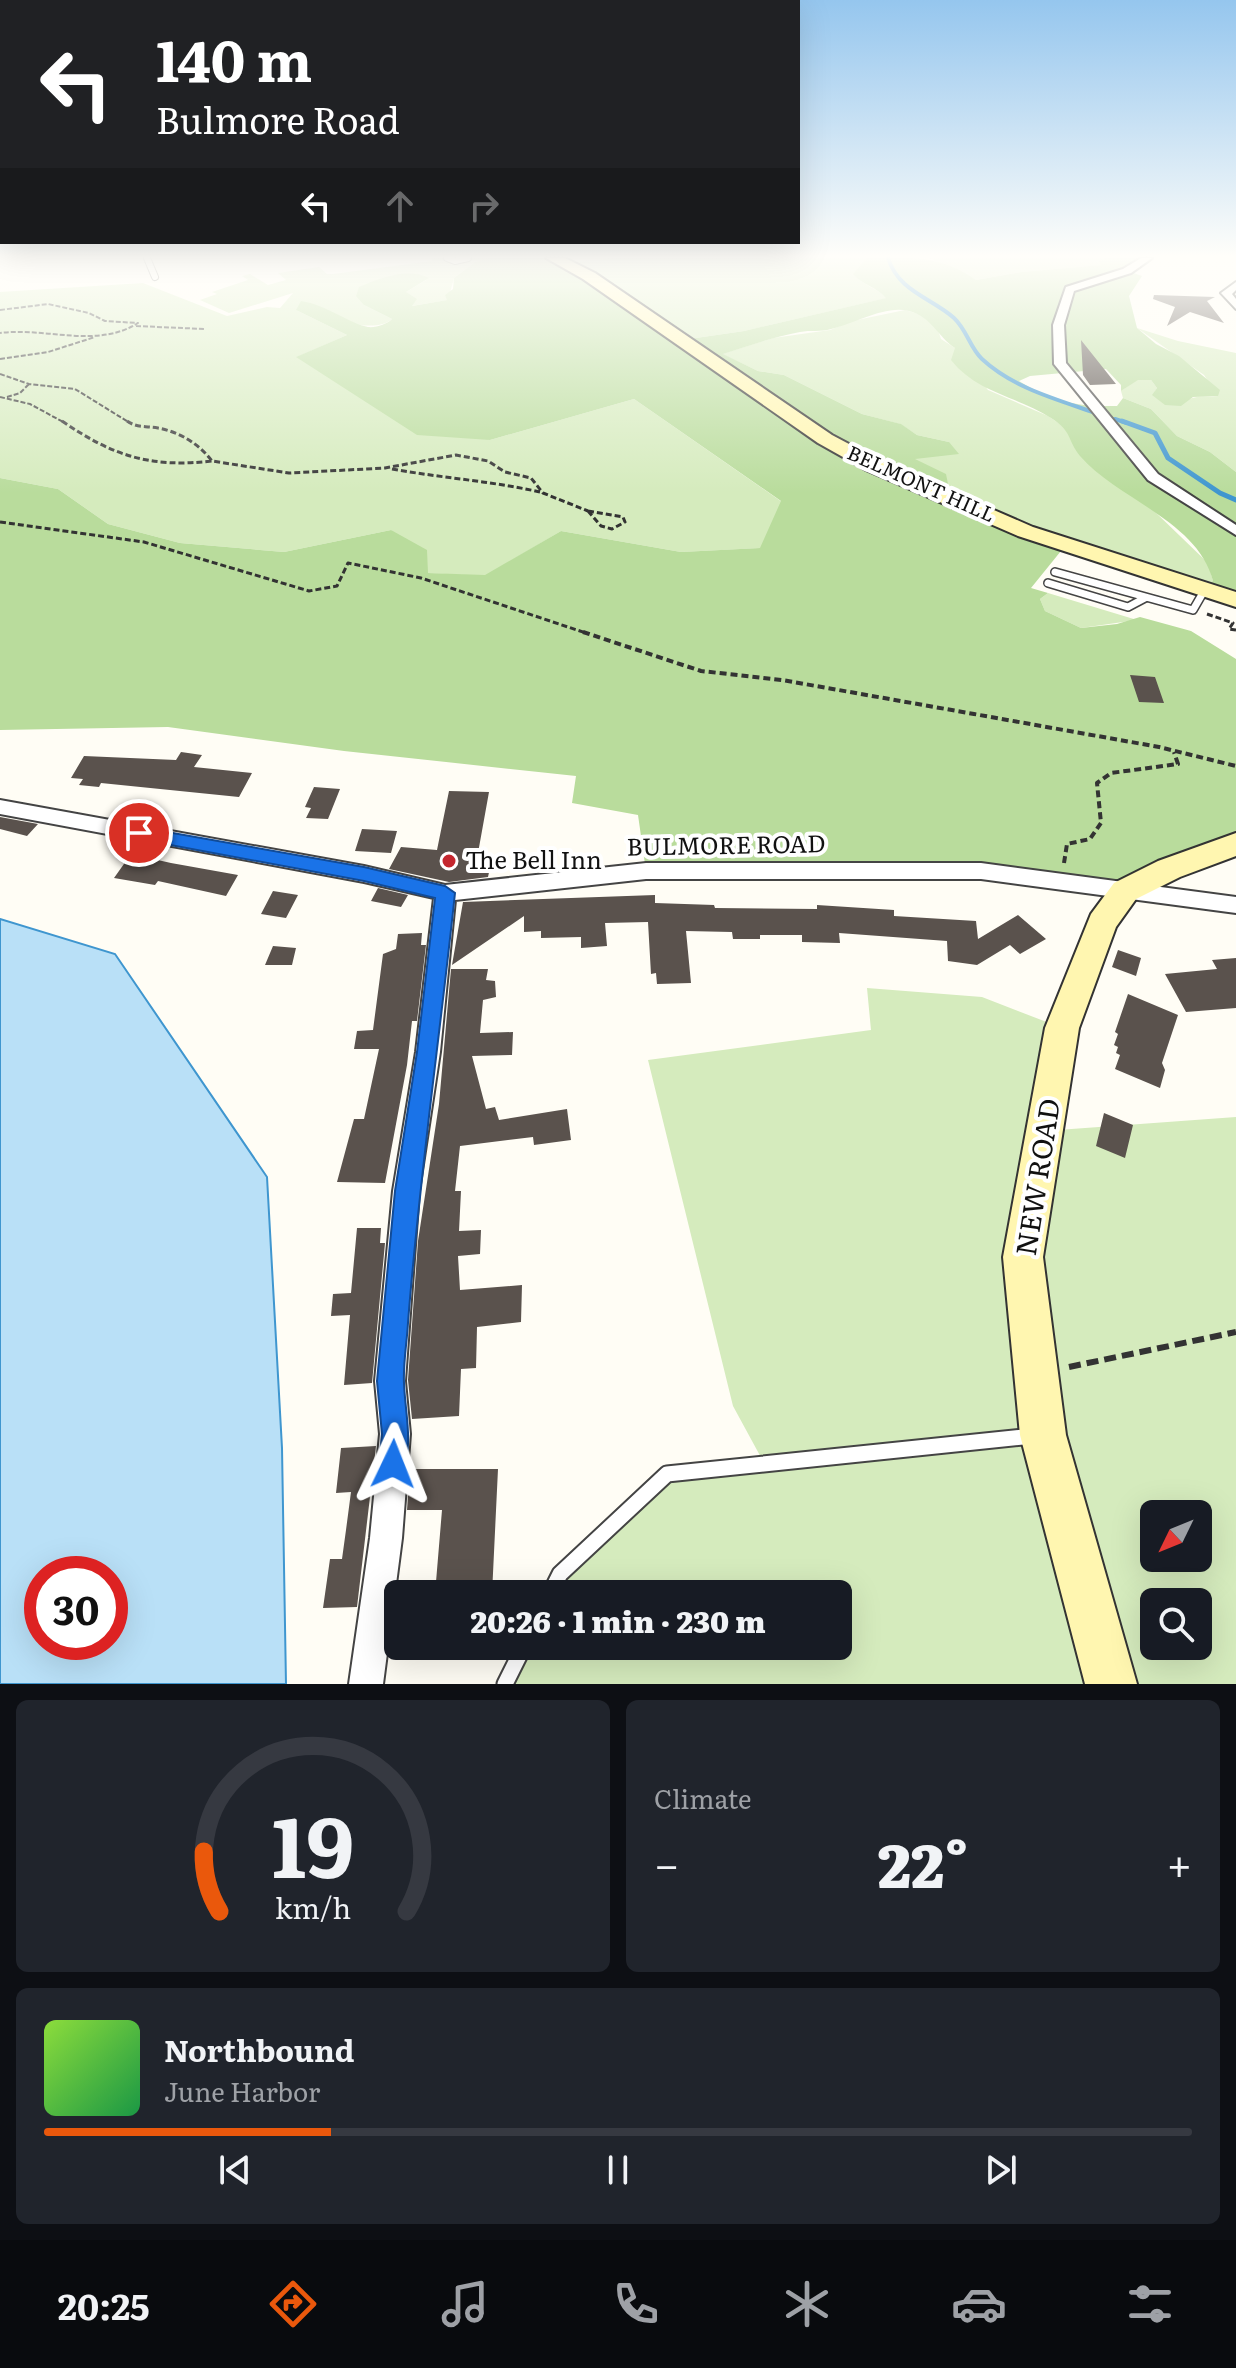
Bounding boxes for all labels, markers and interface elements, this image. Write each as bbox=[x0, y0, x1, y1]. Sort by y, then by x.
text: 140 m bbox=[156, 16, 312, 99]
icon: left bbox=[24, 32, 128, 136]
text: Bulmore Road bbox=[156, 92, 400, 145]
icon: left bbox=[294, 184, 338, 228]
icon: ahead bbox=[378, 184, 422, 228]
icon: right bbox=[462, 184, 506, 228]
street label: BELMONT HILL bbox=[843, 436, 1001, 528]
pin bbox=[105, 799, 173, 867]
icon: arrive bbox=[117, 811, 161, 855]
street label: BULMORE ROAD bbox=[626, 824, 826, 863]
place label: The Bell Inn bbox=[465, 841, 602, 876]
marker: The Bell Inn bbox=[440, 852, 458, 870]
street label: NEW ROAD bbox=[1003, 1095, 1069, 1258]
position arrow bbox=[351, 1422, 435, 1506]
north arrow bbox=[1140, 1500, 1212, 1572]
map controls bbox=[1140, 1500, 1212, 1660]
speed limit sign: 30 bbox=[24, 1556, 128, 1660]
button: search bbox=[1140, 1588, 1212, 1660]
text: 20:26 · 1 min · 230 m bbox=[470, 1598, 766, 1642]
text: Climate bbox=[654, 1778, 752, 1817]
text: 19 bbox=[272, 1780, 354, 1904]
text: 22° bbox=[878, 1817, 968, 1906]
text: − bbox=[654, 1829, 680, 1895]
text: + bbox=[1166, 1829, 1192, 1895]
text: km/h bbox=[275, 1885, 351, 1928]
text: Northbound bbox=[164, 2027, 355, 2071]
text: June Harbor bbox=[164, 2071, 320, 2110]
icon: previous bbox=[213, 2148, 257, 2192]
icon: pause bbox=[596, 2148, 640, 2192]
icon: next bbox=[979, 2148, 1023, 2192]
icon: directions bbox=[265, 2276, 321, 2332]
icon: music bbox=[437, 2276, 493, 2332]
icon: phone bbox=[608, 2276, 664, 2332]
icon: climate bbox=[779, 2276, 835, 2332]
icon: car bbox=[951, 2276, 1007, 2332]
icon: filters bbox=[1122, 2276, 1178, 2332]
text: 20:25 bbox=[58, 2278, 150, 2331]

